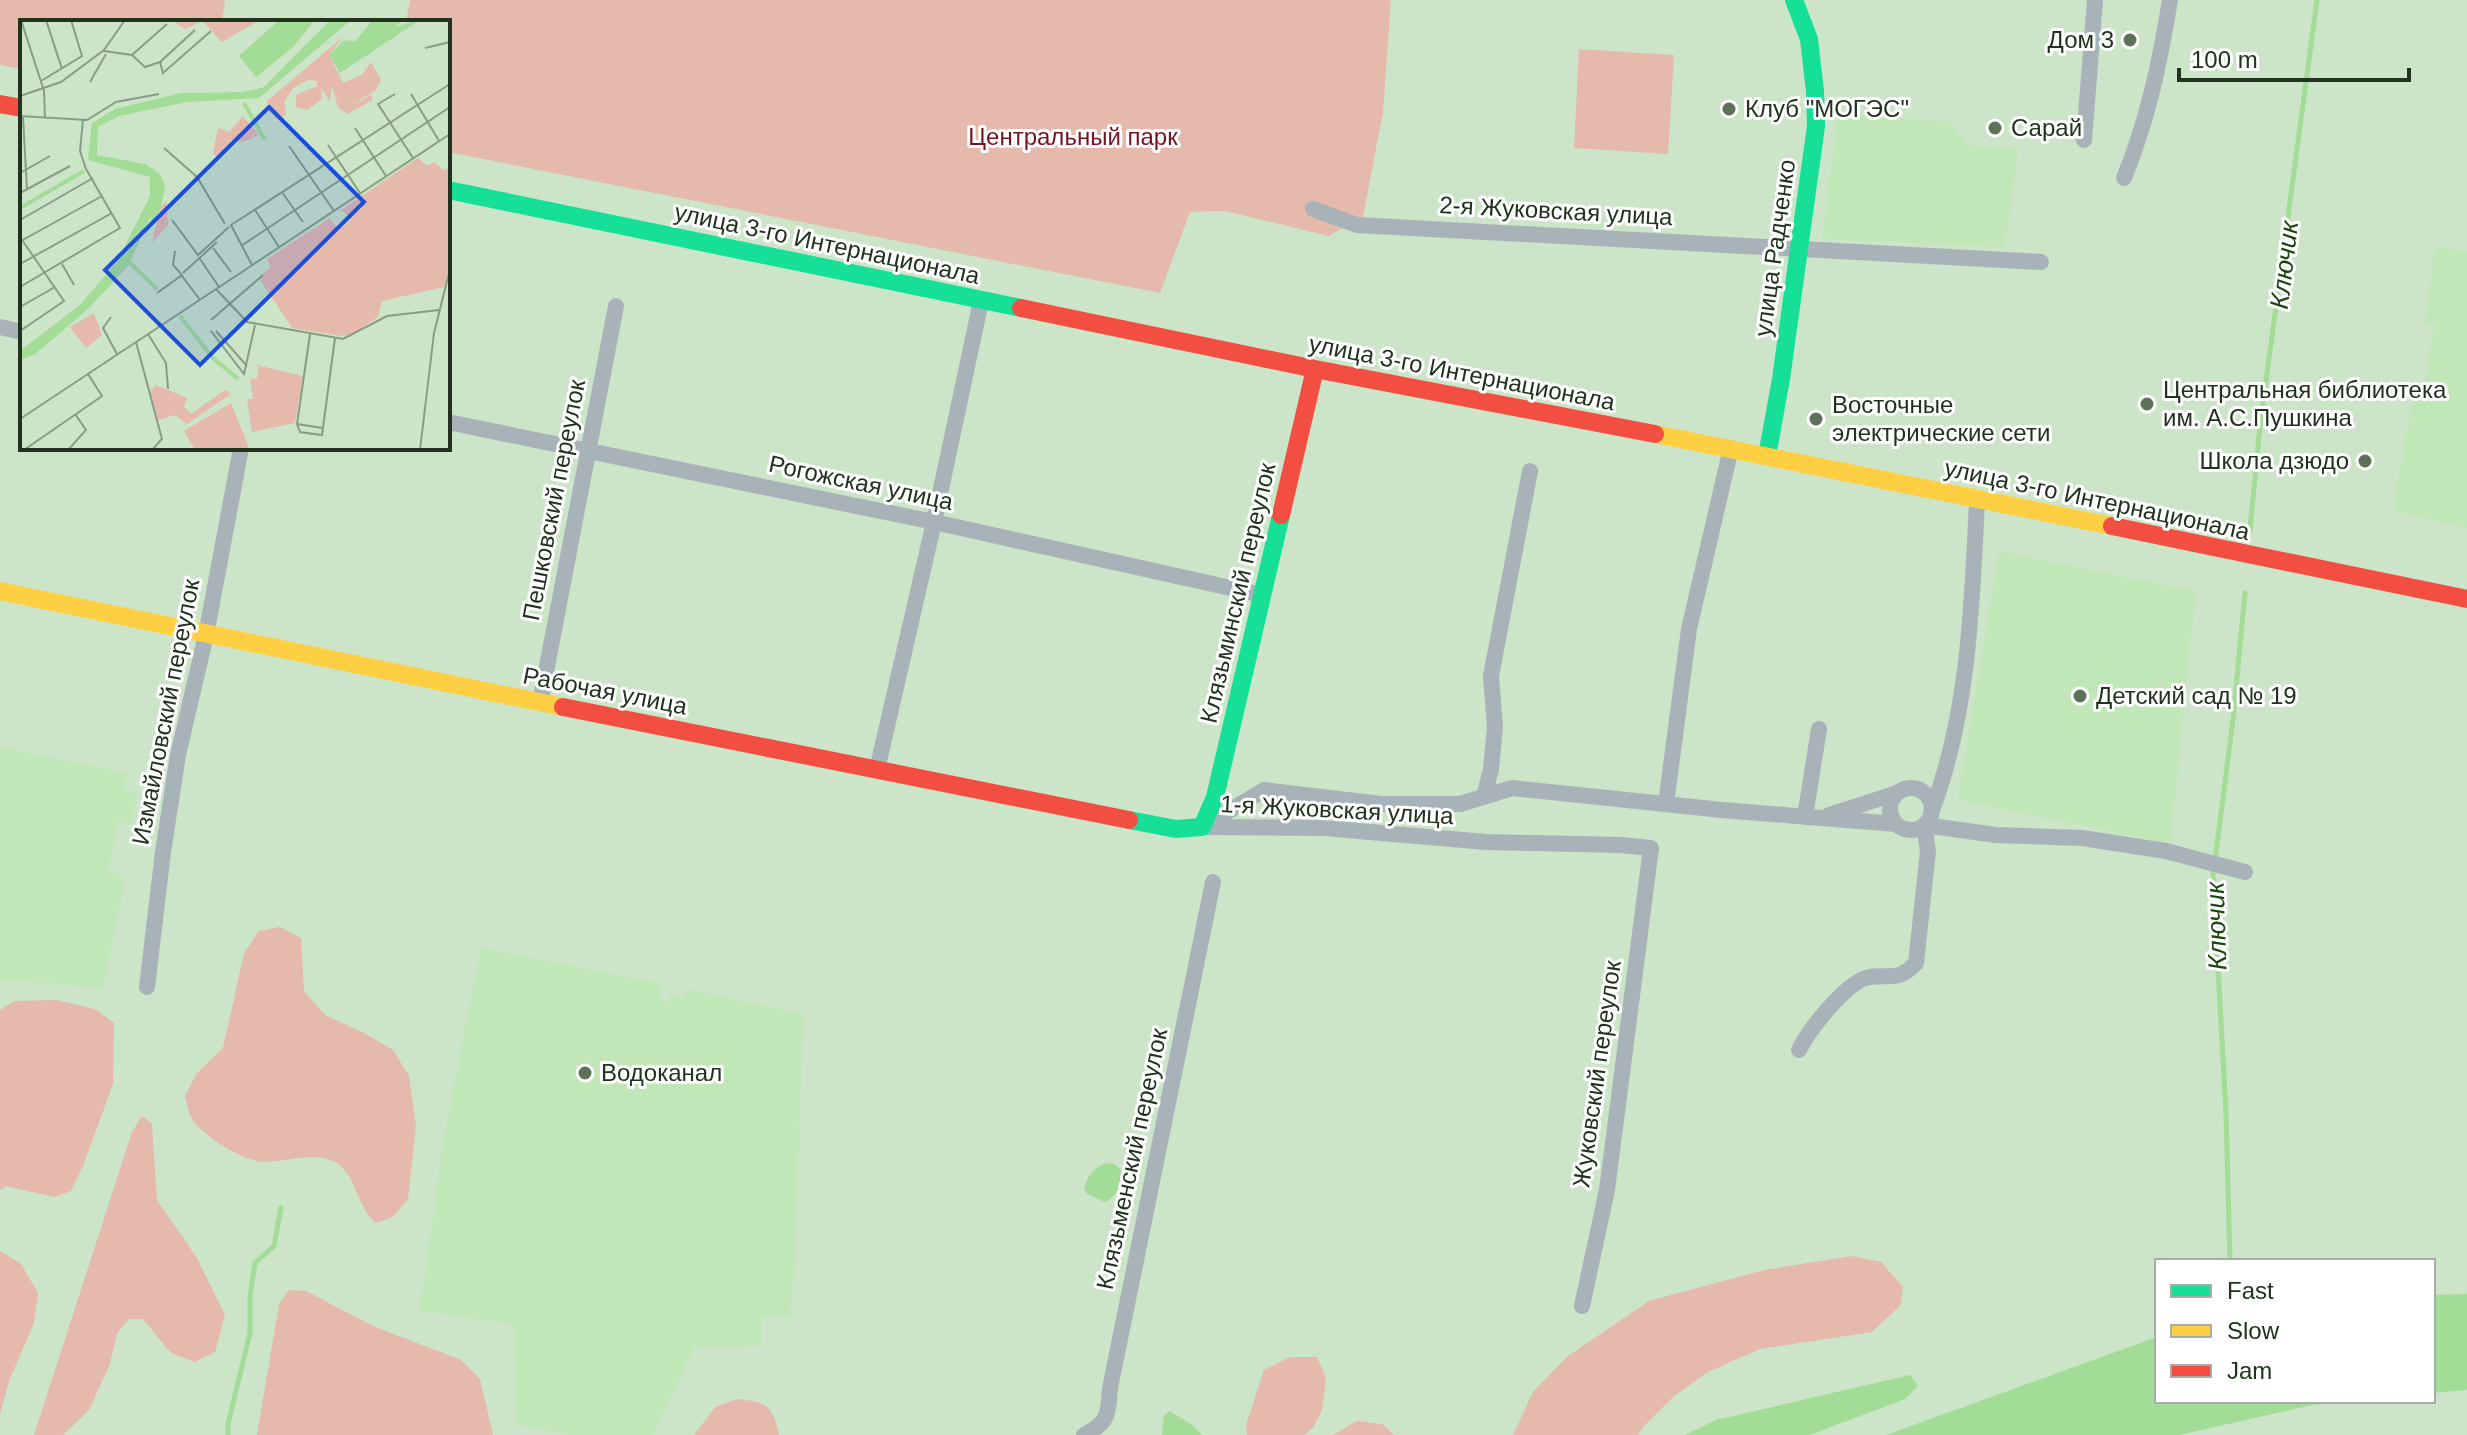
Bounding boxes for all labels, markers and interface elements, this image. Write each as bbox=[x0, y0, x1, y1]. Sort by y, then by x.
inset map bbox=[20, 20, 450, 450]
place label: Дом 3 bbox=[2048, 26, 2114, 53]
marker: Дом 3 bbox=[2121, 31, 2139, 49]
scale bar bbox=[2179, 32, 2409, 82]
text: 100 m bbox=[2191, 46, 2258, 73]
place label: Клуб "МОГЭС" bbox=[1745, 95, 1909, 122]
marker: Клуб "МОГЭС" bbox=[1720, 100, 1738, 118]
place label: Сарай bbox=[2011, 114, 2082, 141]
marker: Сарай bbox=[1986, 119, 2004, 137]
park label: Центральный парк bbox=[968, 123, 1178, 150]
street label: улица Радченко bbox=[1749, 158, 1800, 338]
street label: 2-я Жуковская улица bbox=[1439, 191, 1674, 230]
street label: улица 3-го Интернационала bbox=[672, 198, 983, 289]
water label: Ключик bbox=[2264, 218, 2304, 311]
street label: улица 3-го Интернационала bbox=[1307, 330, 1618, 416]
place label: Центральная библиотека им. А.С.Пушкина bbox=[2163, 376, 2447, 431]
street label: Пешковский переулок bbox=[517, 377, 590, 623]
place label: Восточные электрические сети bbox=[1832, 391, 2050, 446]
marker: Центральная библиотека им. А.С.Пушкина bbox=[2138, 395, 2156, 413]
marker: Восточные электрические сети bbox=[1807, 410, 1825, 428]
place label: Школа дзюдо bbox=[2200, 447, 2349, 474]
street label: Рогожская улица bbox=[767, 450, 956, 515]
marker: Школа дзюдо bbox=[2356, 452, 2374, 470]
street label: улица 3-го Интернационала bbox=[1942, 454, 2253, 545]
street label: Клязьминский переулок bbox=[1194, 460, 1281, 726]
street label: Измайловский переулок bbox=[127, 576, 205, 847]
street label: Рабочая улица bbox=[521, 661, 690, 720]
place label: Детский сад № 19 bbox=[2096, 682, 2297, 709]
marker: Детский сад № 19 bbox=[2071, 687, 2089, 705]
street label: 1-я Жуковская улица bbox=[1220, 790, 1455, 829]
water label: Ключик bbox=[2199, 879, 2233, 971]
street label: Жуковский переулок bbox=[1567, 958, 1626, 1189]
street label: Клязьменский переулок bbox=[1091, 1026, 1172, 1292]
place label: Водоканал bbox=[601, 1059, 722, 1086]
marker: Водоканал bbox=[576, 1064, 594, 1082]
legend bbox=[2155, 1259, 2435, 1403]
text: Fast bbox=[2227, 1277, 2274, 1304]
text: Slow bbox=[2227, 1317, 2280, 1344]
text: Jam bbox=[2227, 1357, 2272, 1384]

